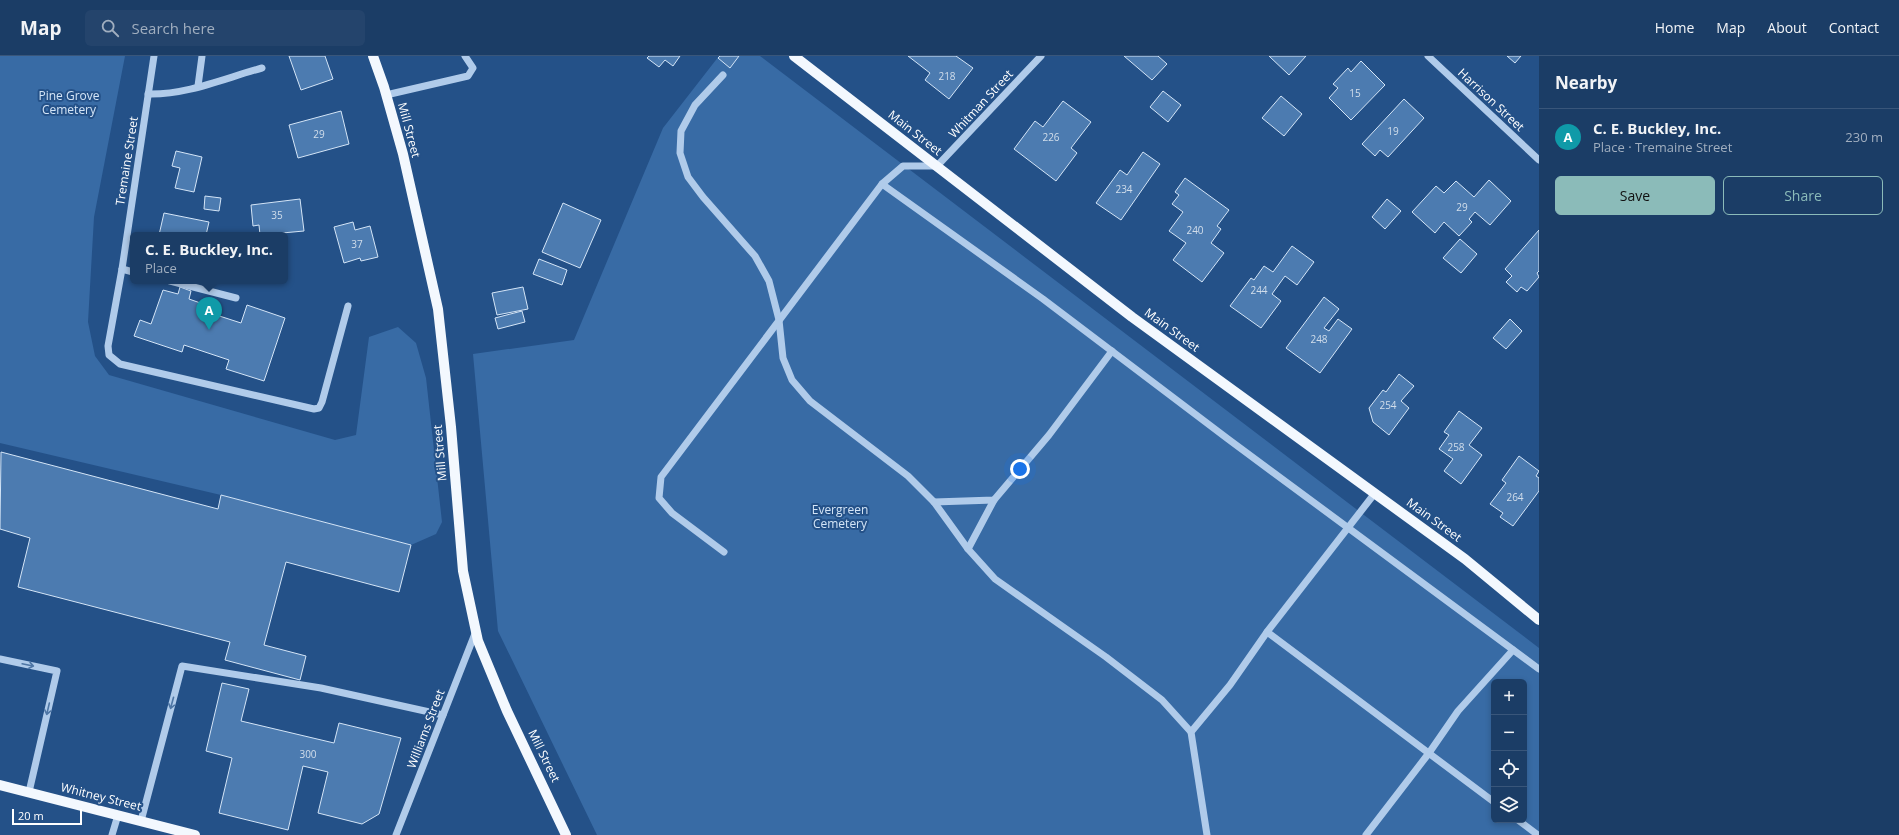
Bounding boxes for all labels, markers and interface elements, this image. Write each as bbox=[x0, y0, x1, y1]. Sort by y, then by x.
search box bbox=[85, 10, 365, 46]
text: Map bbox=[20, 15, 61, 41]
icon: search bbox=[99, 17, 121, 39]
text: Search here bbox=[131, 18, 215, 38]
text: Home bbox=[1655, 18, 1694, 37]
text: Map bbox=[1716, 18, 1745, 37]
text: About bbox=[1767, 18, 1807, 37]
text: Contact bbox=[1829, 18, 1879, 37]
street label: Harrison Street bbox=[1454, 64, 1528, 135]
street label: Whitman Street bbox=[945, 66, 1017, 141]
house number: 218 bbox=[938, 69, 956, 83]
text: Nearby bbox=[1555, 71, 1617, 94]
house number: 15 bbox=[1349, 86, 1361, 100]
park label: Pine Grove Cemetery bbox=[38, 87, 100, 118]
street label: Mill Street bbox=[394, 100, 425, 159]
street label: Main Street bbox=[885, 106, 946, 159]
street label: Tremaine Street bbox=[111, 115, 142, 207]
text: C. E. Buckley, Inc. bbox=[1593, 118, 1721, 138]
house number: 19 bbox=[1387, 124, 1399, 138]
house number: 29 bbox=[313, 127, 325, 141]
text: A bbox=[1564, 128, 1572, 146]
text: 230 m bbox=[1845, 128, 1883, 146]
house number: 226 bbox=[1042, 130, 1060, 144]
text: Place · Tremaine Street bbox=[1593, 138, 1732, 156]
button: Save bbox=[1555, 176, 1715, 215]
button: Share bbox=[1723, 176, 1883, 215]
house number: 234 bbox=[1115, 182, 1133, 196]
house number: 29 bbox=[1456, 200, 1468, 214]
house number: 35 bbox=[271, 208, 283, 222]
house number: 240 bbox=[1186, 223, 1204, 237]
popup bbox=[130, 232, 288, 284]
house number: 37 bbox=[351, 237, 363, 251]
text: C. E. Buckley, Inc. bbox=[145, 239, 273, 259]
text: Place bbox=[145, 259, 177, 277]
house number: 244 bbox=[1250, 283, 1268, 297]
pin: A bbox=[196, 297, 222, 330]
street label: Main Street bbox=[1141, 304, 1203, 355]
house number: 248 bbox=[1310, 332, 1328, 346]
house number: 254 bbox=[1379, 398, 1397, 412]
street label: Mill Street bbox=[429, 424, 450, 482]
house number: 258 bbox=[1447, 440, 1465, 454]
your location bbox=[1010, 459, 1030, 479]
house number: 264 bbox=[1506, 490, 1524, 504]
street label: Main Street bbox=[1403, 494, 1465, 545]
park label: Evergreen Cemetery bbox=[812, 501, 868, 532]
one-way arrow bbox=[22, 661, 35, 669]
map controls bbox=[1491, 679, 1527, 823]
button: + bbox=[1491, 679, 1527, 715]
street label: Williams Street bbox=[403, 687, 448, 771]
one-way arrow bbox=[168, 697, 175, 710]
one-way arrow bbox=[44, 702, 51, 715]
button: − bbox=[1491, 715, 1527, 751]
street label: Mill Street bbox=[524, 727, 564, 785]
house number: 300 bbox=[299, 747, 317, 761]
button: locate bbox=[1491, 751, 1527, 787]
street label: Whitney Street bbox=[59, 778, 143, 815]
button: layers bbox=[1491, 787, 1527, 823]
scale bar bbox=[12, 807, 82, 826]
text: 20 m bbox=[18, 808, 44, 823]

